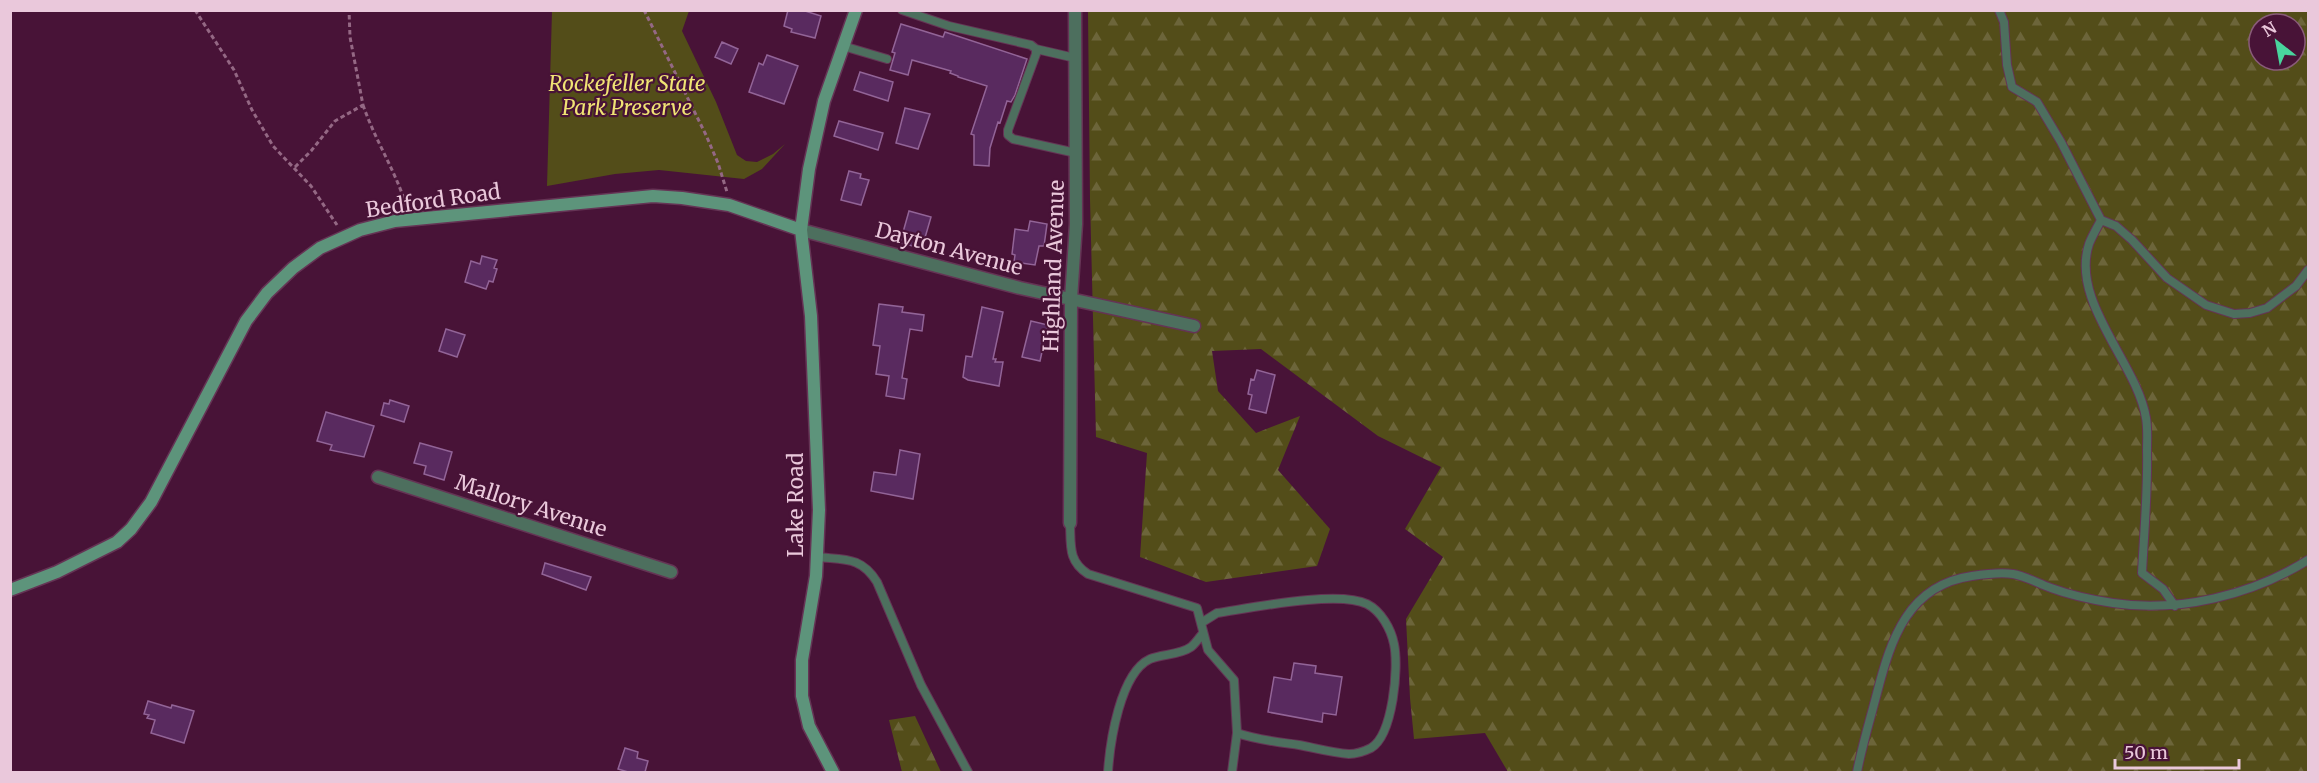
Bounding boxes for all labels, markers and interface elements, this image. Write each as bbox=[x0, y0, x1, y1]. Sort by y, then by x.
north arrow bbox=[2247, 12, 2307, 72]
text: N bbox=[2259, 17, 2280, 41]
park label: Rockefeller State Park Preserve bbox=[549, 70, 705, 121]
street label: Bedford Road bbox=[364, 178, 502, 223]
street label: Highland Avenue bbox=[1037, 179, 1070, 353]
street label: Dayton Avenue bbox=[872, 216, 1026, 281]
street label: Lake Road bbox=[782, 452, 809, 557]
street label: Mallory Avenue bbox=[452, 468, 610, 543]
scale bar bbox=[2115, 732, 2240, 770]
text: 50 m bbox=[2124, 741, 2168, 764]

